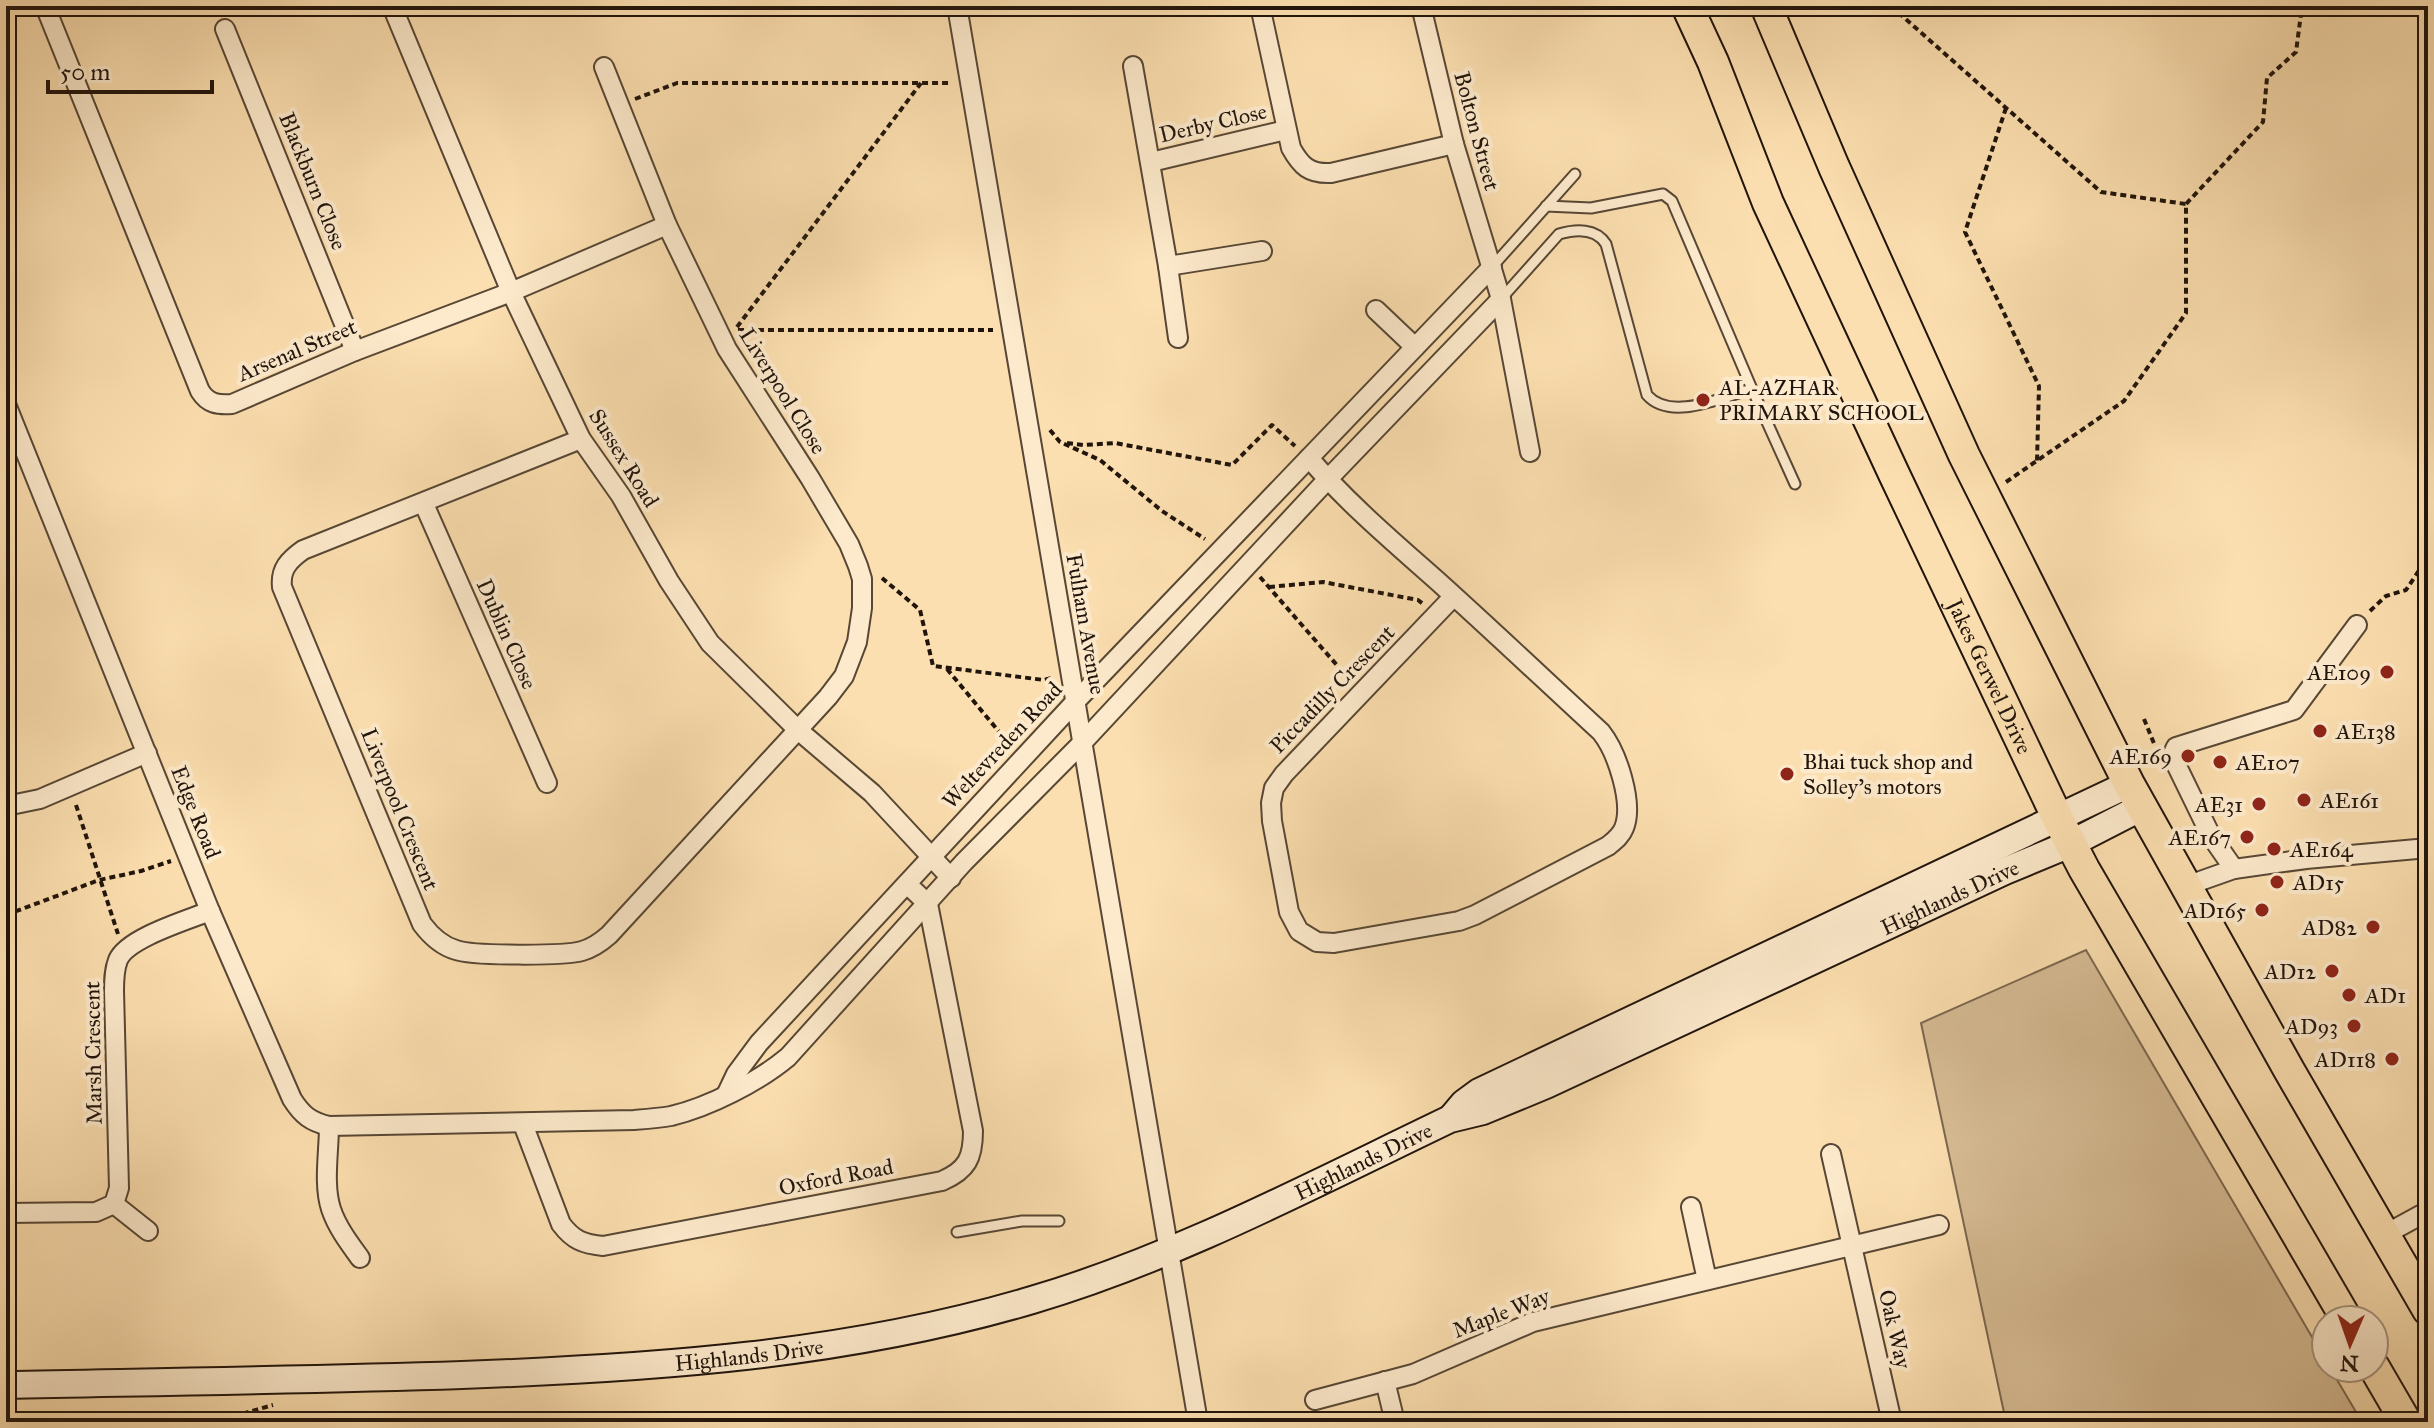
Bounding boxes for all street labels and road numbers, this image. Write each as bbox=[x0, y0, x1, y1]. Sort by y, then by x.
street label: Bolton Street bbox=[1448, 69, 1506, 194]
street label: Derby Close bbox=[1157, 98, 1269, 148]
street label: Blackburn Close bbox=[273, 108, 353, 254]
street label: Arsenal Street bbox=[232, 313, 361, 388]
street label: Liverpool Close bbox=[734, 323, 832, 459]
street label: Sussex Road bbox=[583, 404, 665, 512]
street label: Fulham Avenue bbox=[1060, 551, 1112, 697]
street label: Dublin Close bbox=[471, 575, 543, 693]
street label: Jakes Gerwel Drive bbox=[1941, 593, 2039, 758]
street label: Piccadilly Crescent bbox=[1264, 619, 1400, 759]
street label: Weltevreden Road bbox=[936, 676, 1068, 814]
street label: Liverpool Crescent bbox=[355, 724, 445, 894]
street label: Edge Road bbox=[165, 762, 227, 862]
street label: Highlands Drive bbox=[1876, 853, 2023, 941]
street label: Marsh Crescent bbox=[78, 981, 108, 1125]
street label: Highlands Drive bbox=[1290, 1116, 1436, 1206]
street label: Oxford Road bbox=[777, 1153, 895, 1201]
street label: Maple Way bbox=[1449, 1282, 1554, 1344]
street label: Oak Way bbox=[1873, 1287, 1917, 1372]
street label: Highlands Drive bbox=[674, 1332, 825, 1376]

